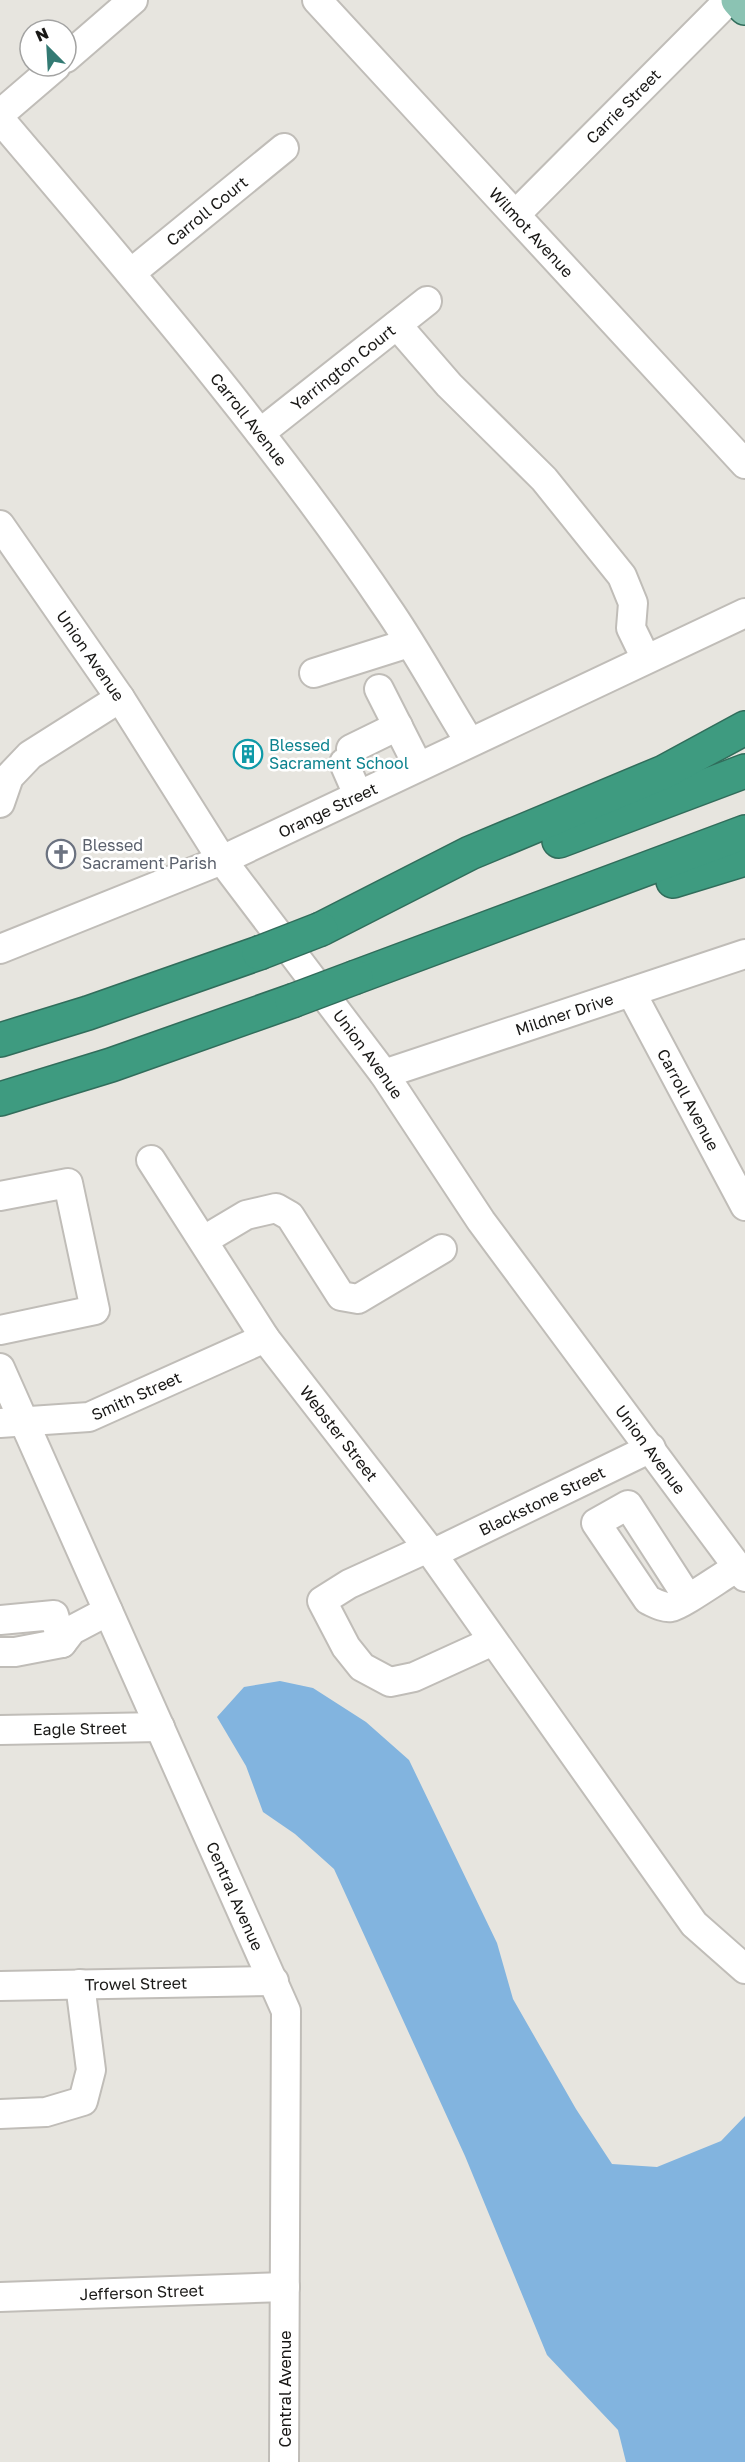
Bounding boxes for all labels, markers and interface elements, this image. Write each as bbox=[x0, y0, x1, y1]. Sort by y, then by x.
north arrow bbox=[18, 18, 78, 78]
text: N bbox=[32, 23, 52, 46]
street label: Carrie Street bbox=[582, 65, 665, 148]
street label: Carroll Court bbox=[162, 172, 252, 250]
street label: Wilmot Avenue bbox=[485, 183, 578, 282]
street label: Yarrington Court bbox=[287, 320, 399, 415]
street label: Carroll Avenue bbox=[206, 369, 291, 470]
street label: Union Avenue bbox=[52, 606, 129, 705]
place label: Blessed Sacrament School bbox=[269, 735, 409, 773]
building icon: Blessed Sacrament School bbox=[232, 738, 264, 770]
street label: Orange Street bbox=[275, 778, 380, 842]
place label: Blessed Sacrament Parish bbox=[82, 835, 217, 873]
church icon: Blessed Sacrament Parish bbox=[45, 838, 77, 870]
street label: Mildner Drive bbox=[513, 988, 616, 1040]
street label: Union Avenue bbox=[329, 1006, 408, 1102]
street label: Carroll Avenue bbox=[653, 1045, 724, 1154]
street label: Smith Street bbox=[88, 1367, 184, 1425]
street label: Webster Street bbox=[296, 1381, 382, 1485]
street label: Union Avenue bbox=[611, 1401, 690, 1498]
street label: Blackstone Street bbox=[475, 1462, 608, 1540]
street label: Eagle Street bbox=[33, 1718, 127, 1739]
street label: Central Avenue bbox=[202, 1839, 268, 1954]
street label: Trowel Street bbox=[84, 1973, 187, 1994]
street label: Jefferson Street bbox=[79, 2280, 205, 2304]
street label: Central Avenue bbox=[275, 2331, 295, 2447]

